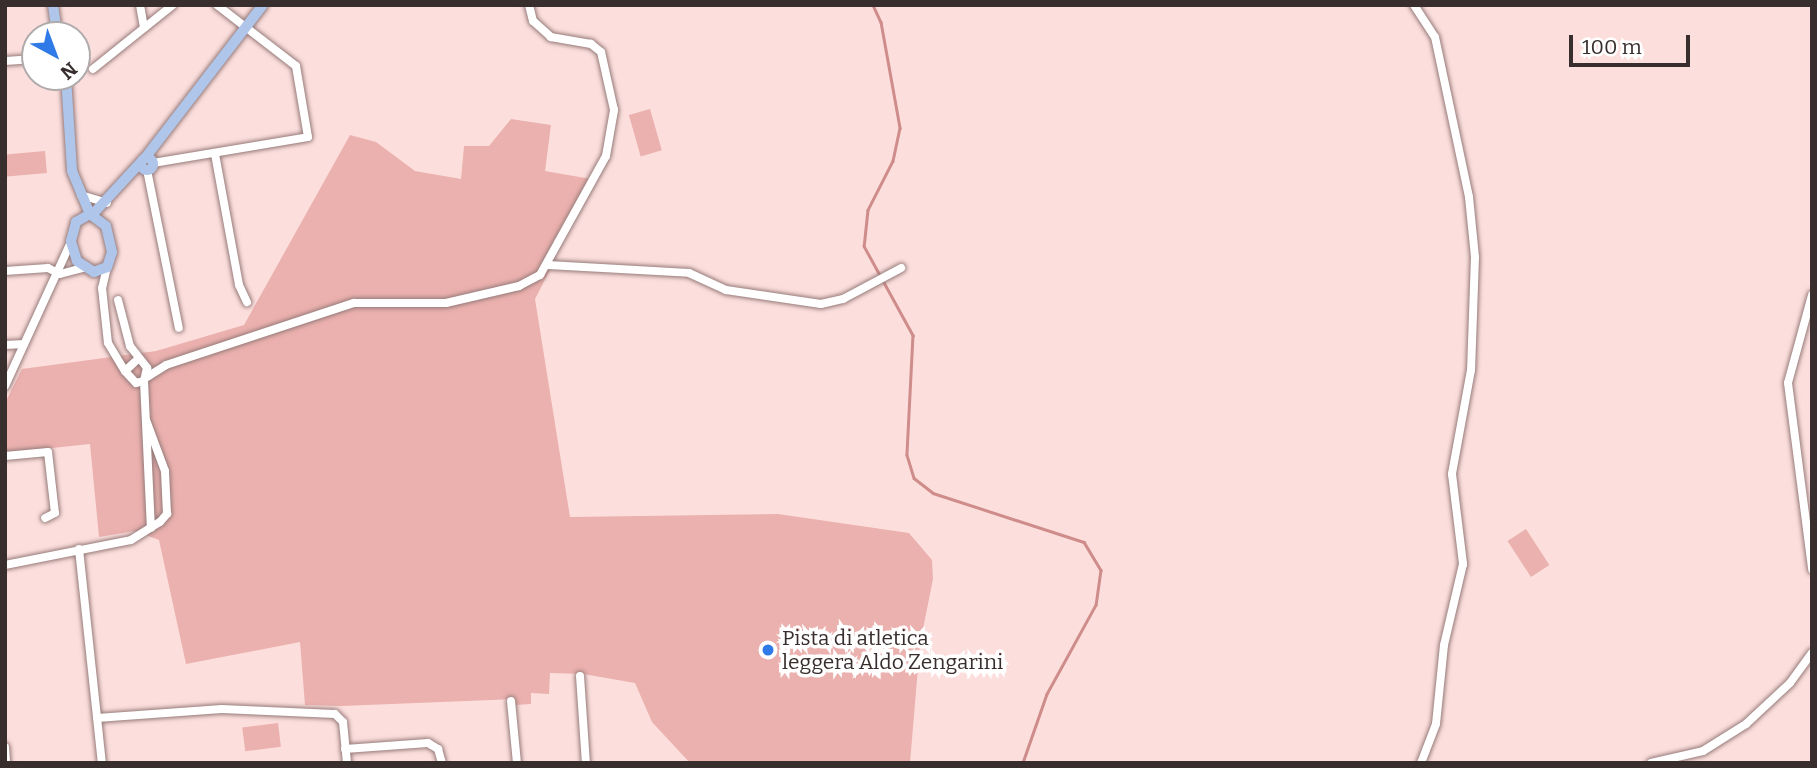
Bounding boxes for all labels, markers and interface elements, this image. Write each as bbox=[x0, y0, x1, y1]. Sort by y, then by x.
north arrow bbox=[21, 21, 91, 91]
scale bar bbox=[1572, 21, 1693, 65]
text: 100 m bbox=[1582, 34, 1642, 60]
text: N bbox=[56, 57, 82, 84]
place label: Pista di atletica leggera Aldo Zengarini bbox=[782, 625, 1003, 675]
marker: Pista di atletica leggera Aldo Zengarini bbox=[760, 642, 776, 658]

